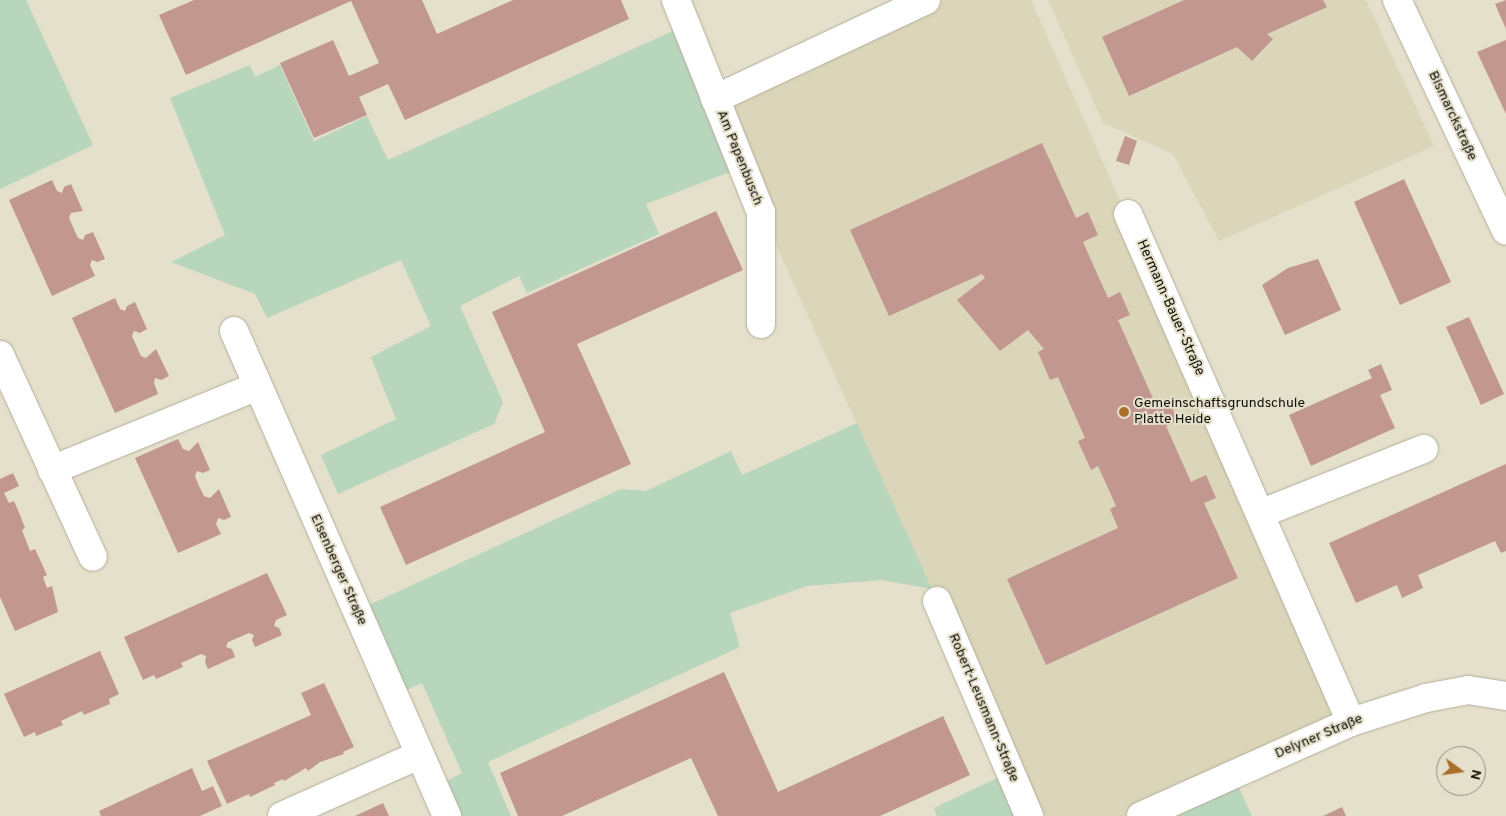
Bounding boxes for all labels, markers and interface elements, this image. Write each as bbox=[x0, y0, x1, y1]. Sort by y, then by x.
street label: Bismarckstraße bbox=[1424, 69, 1480, 163]
street label: Am Papenbusch bbox=[712, 108, 766, 208]
street label: Hermann-Bauer-Straße bbox=[1132, 237, 1208, 379]
place label: Gemeinschaftsgrundschule Platte Heide bbox=[1134, 396, 1305, 428]
marker: Gemeinschaftsgrundschule Platte Heide bbox=[1118, 406, 1130, 418]
street label: Eisenberger Straße bbox=[306, 512, 370, 628]
street label: Robert-Leusmann-Straße bbox=[944, 631, 1022, 785]
street label: Delyner Straße bbox=[1273, 711, 1365, 763]
north arrow bbox=[1436, 746, 1486, 796]
text: N bbox=[1466, 768, 1485, 781]

